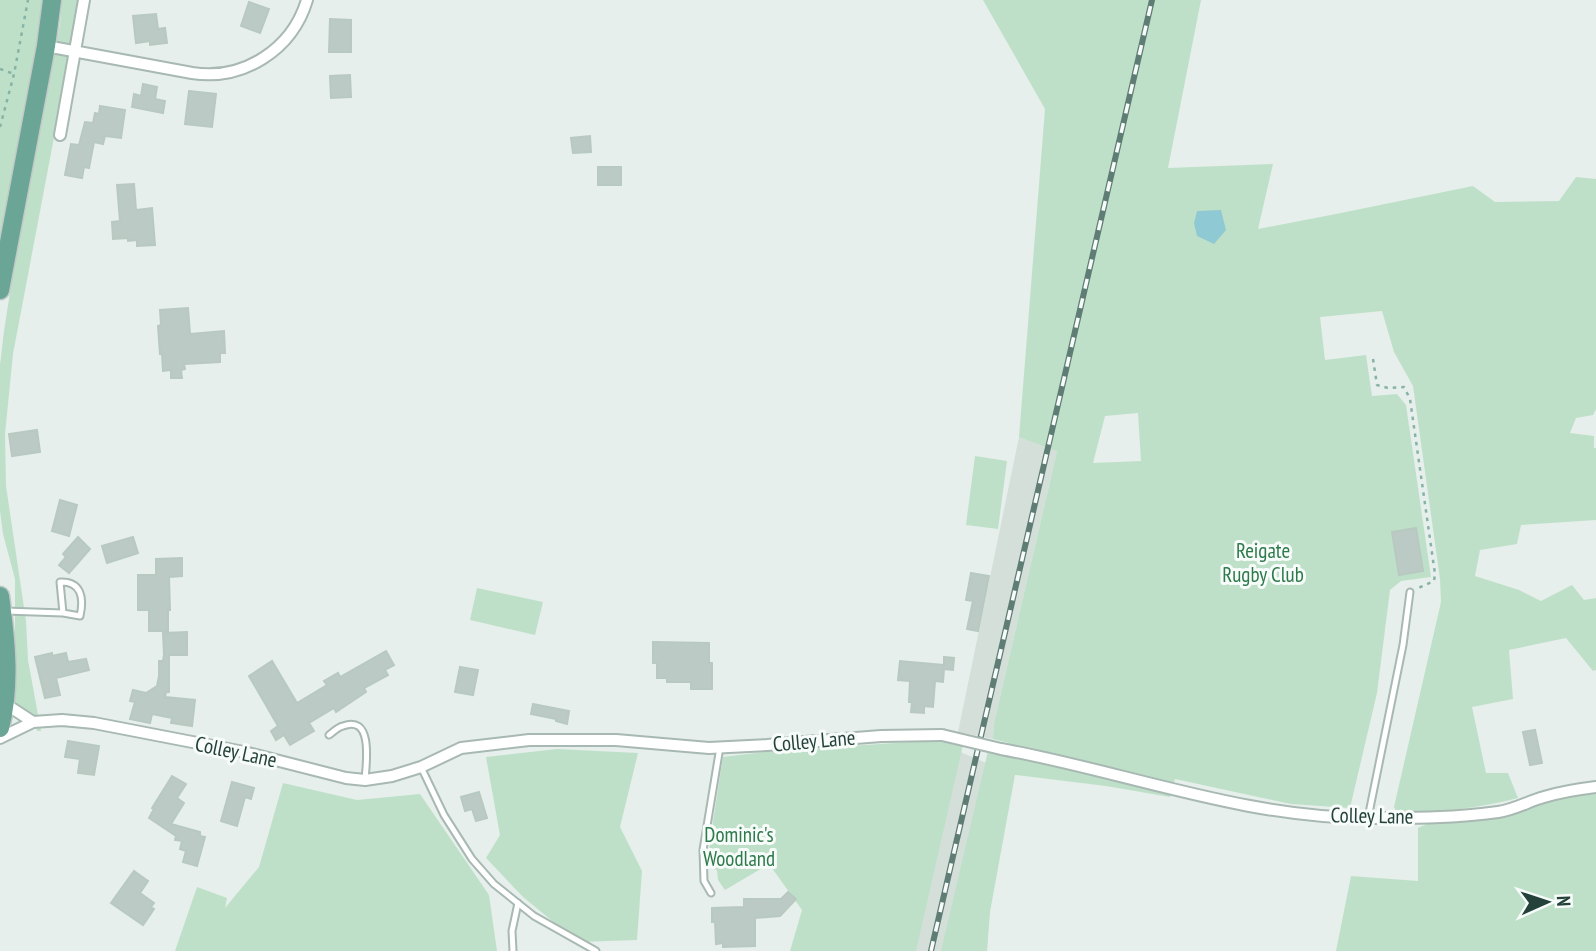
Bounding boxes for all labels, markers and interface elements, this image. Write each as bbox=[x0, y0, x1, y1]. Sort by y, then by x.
park label: Reigate Rugby Club bbox=[1222, 537, 1304, 588]
street label: Colley Lane bbox=[772, 723, 856, 758]
street label: Colley Lane bbox=[193, 730, 279, 773]
street label: Colley Lane bbox=[1330, 801, 1414, 830]
park label: Dominic's Woodland bbox=[703, 821, 775, 872]
north arrow bbox=[1512, 867, 1582, 937]
text: N bbox=[1552, 895, 1576, 907]

